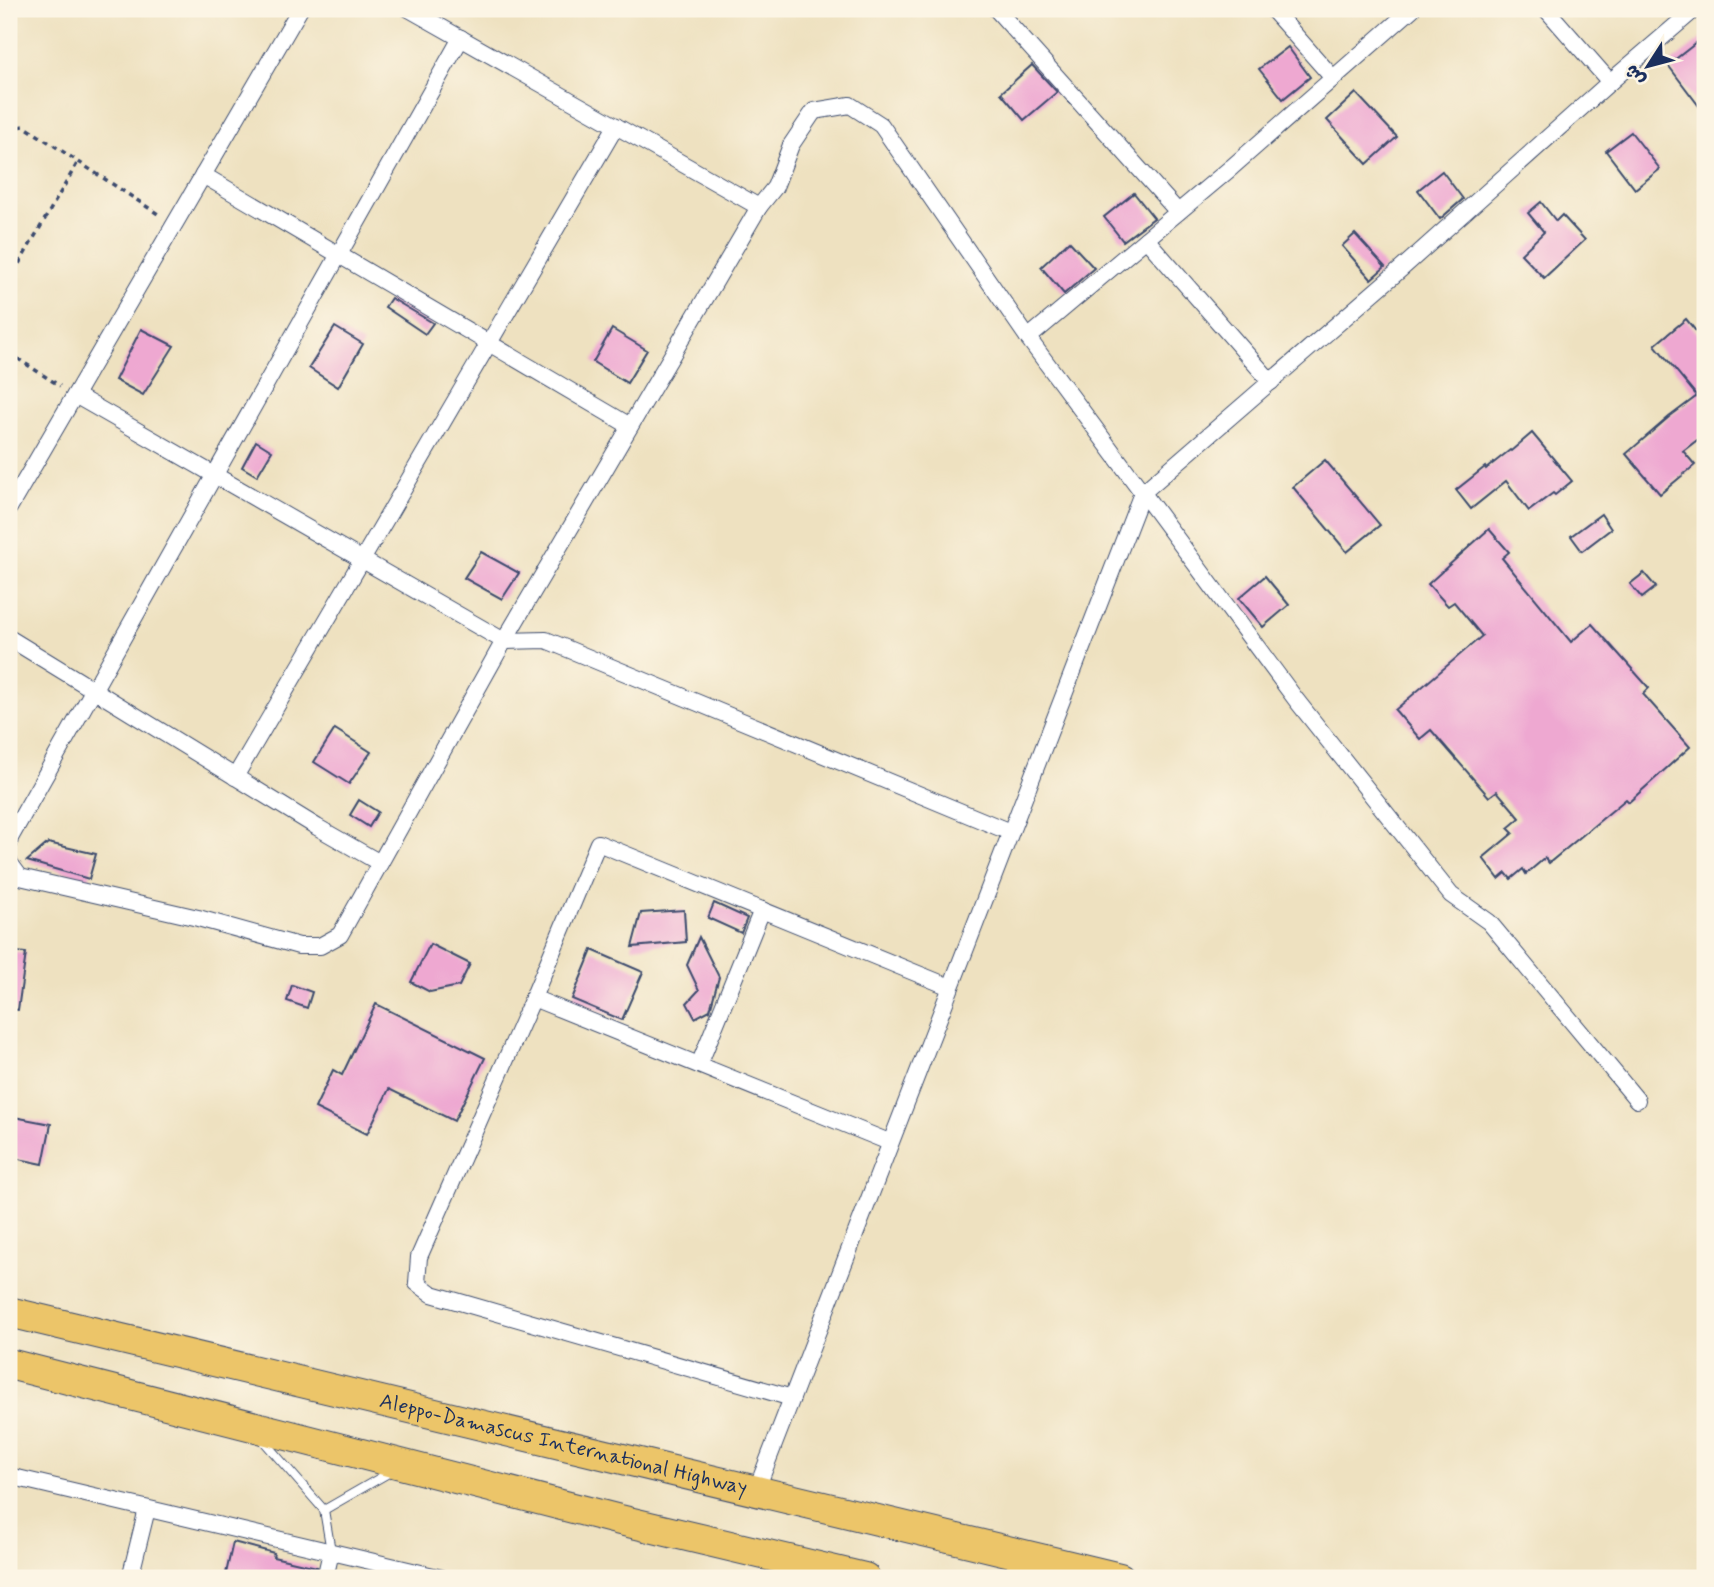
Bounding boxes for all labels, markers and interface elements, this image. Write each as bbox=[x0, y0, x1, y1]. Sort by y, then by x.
north arrow bbox=[1612, 32, 1682, 102]
text: ش bbox=[1619, 59, 1652, 91]
street label: Aleppo-Damascus International Highway bbox=[377, 1387, 750, 1502]

